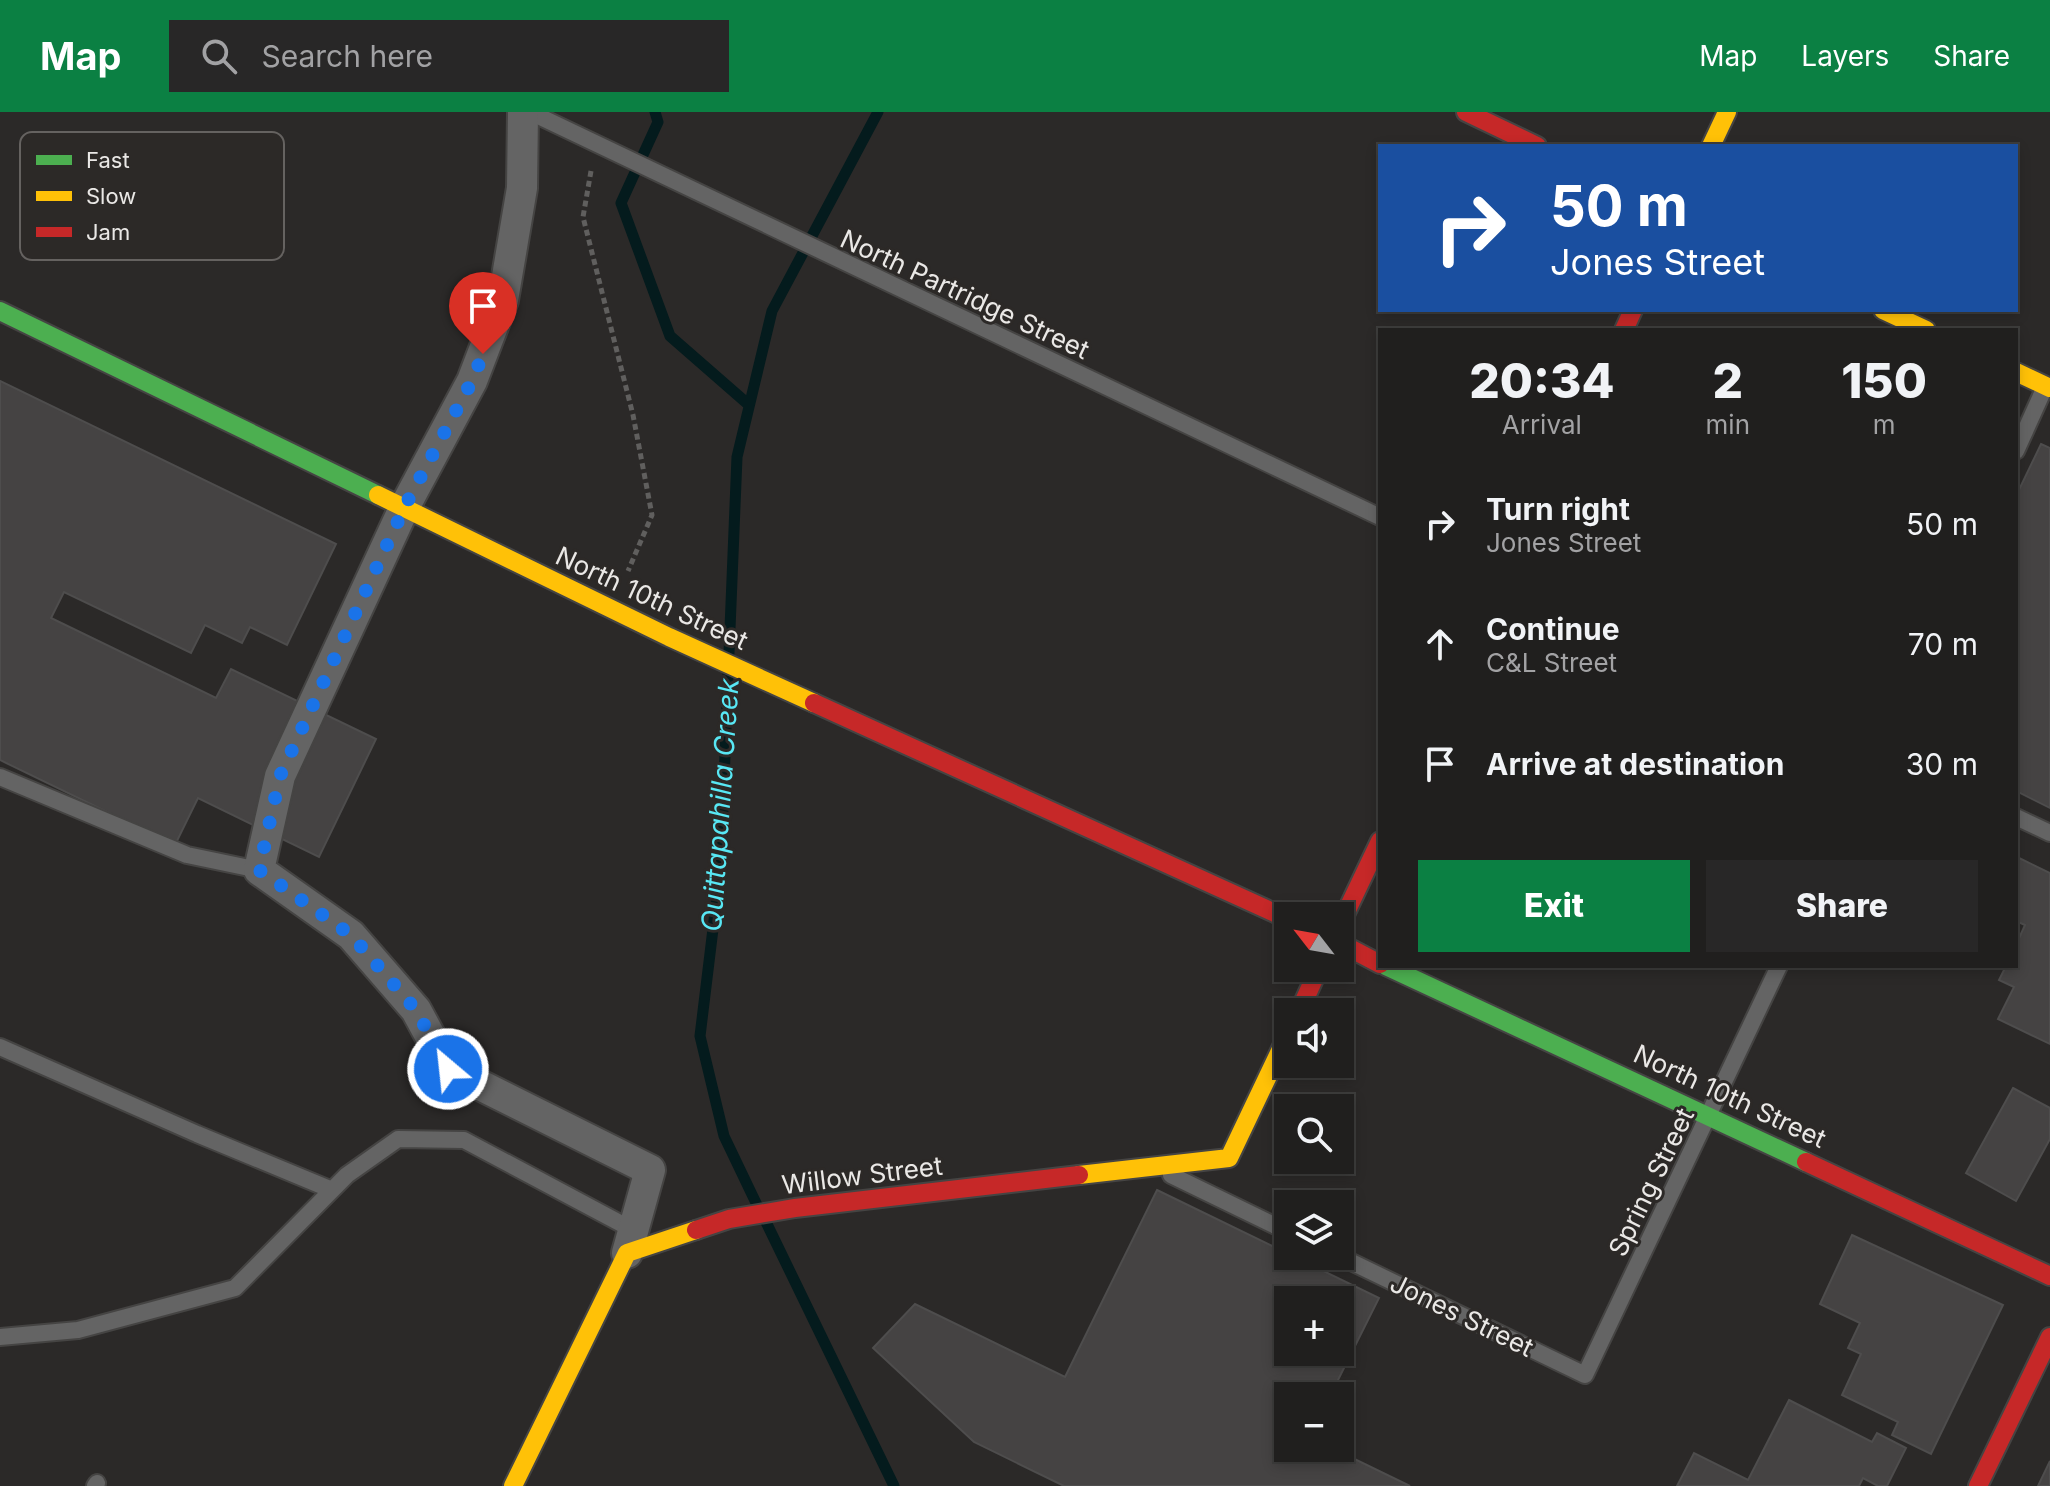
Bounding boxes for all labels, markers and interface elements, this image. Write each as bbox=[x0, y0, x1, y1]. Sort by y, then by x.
search box bbox=[169, 20, 729, 92]
text: Map bbox=[40, 33, 121, 79]
icon: search bbox=[197, 34, 241, 78]
text: Search here bbox=[261, 38, 433, 74]
text: Map bbox=[1699, 39, 1757, 73]
text: Layers bbox=[1801, 39, 1889, 73]
text: Share bbox=[1933, 39, 2010, 73]
legend bbox=[20, 132, 284, 260]
text: Fast bbox=[86, 147, 130, 173]
text: 50 m bbox=[1550, 172, 1688, 240]
icon: right bbox=[1418, 176, 1522, 280]
text: Slow bbox=[86, 183, 136, 209]
text: Jam bbox=[86, 219, 130, 245]
street label: North Partridge Street bbox=[836, 223, 1094, 365]
text: Jones Street bbox=[1550, 240, 1765, 284]
pin bbox=[449, 272, 517, 354]
icon: arrive bbox=[461, 284, 505, 328]
text: 20:34 bbox=[1469, 351, 1614, 410]
text: 2 bbox=[1713, 351, 1743, 410]
text: 150 bbox=[1841, 351, 1927, 410]
text: Arrival bbox=[1502, 409, 1582, 440]
text: min bbox=[1706, 409, 1750, 440]
text: m bbox=[1873, 409, 1895, 440]
text: Turn right bbox=[1486, 491, 1630, 527]
icon: right bbox=[1418, 502, 1462, 546]
text: 50 m bbox=[1906, 506, 1978, 542]
text: Jones Street bbox=[1486, 527, 1641, 558]
street label: North 10th Street bbox=[551, 540, 753, 656]
text: Continue bbox=[1486, 611, 1620, 647]
icon: ahead bbox=[1418, 622, 1462, 666]
text: 70 m bbox=[1908, 626, 1978, 662]
text: C&L Street bbox=[1486, 647, 1617, 678]
water label: Quittapahilla Creek bbox=[694, 677, 746, 933]
icon: arrive bbox=[1418, 742, 1462, 786]
text: Arrive at destination bbox=[1486, 746, 1784, 782]
text: 30 m bbox=[1906, 746, 1978, 782]
button: Exit bbox=[1418, 860, 1690, 952]
button: Share bbox=[1706, 860, 1978, 952]
north arrow bbox=[1274, 902, 1354, 982]
map controls bbox=[1274, 902, 1354, 1462]
button: sound bbox=[1274, 998, 1354, 1078]
position arrow bbox=[406, 1027, 490, 1111]
street label: North 10th Street bbox=[1629, 1038, 1831, 1154]
button: search bbox=[1274, 1094, 1354, 1174]
street label: Spring Street bbox=[1602, 1103, 1700, 1261]
street label: Willow Street bbox=[780, 1150, 944, 1200]
button: layers bbox=[1274, 1190, 1354, 1270]
street label: Jones Street bbox=[1385, 1267, 1539, 1363]
button: + bbox=[1274, 1286, 1354, 1366]
button: − bbox=[1274, 1382, 1354, 1462]

